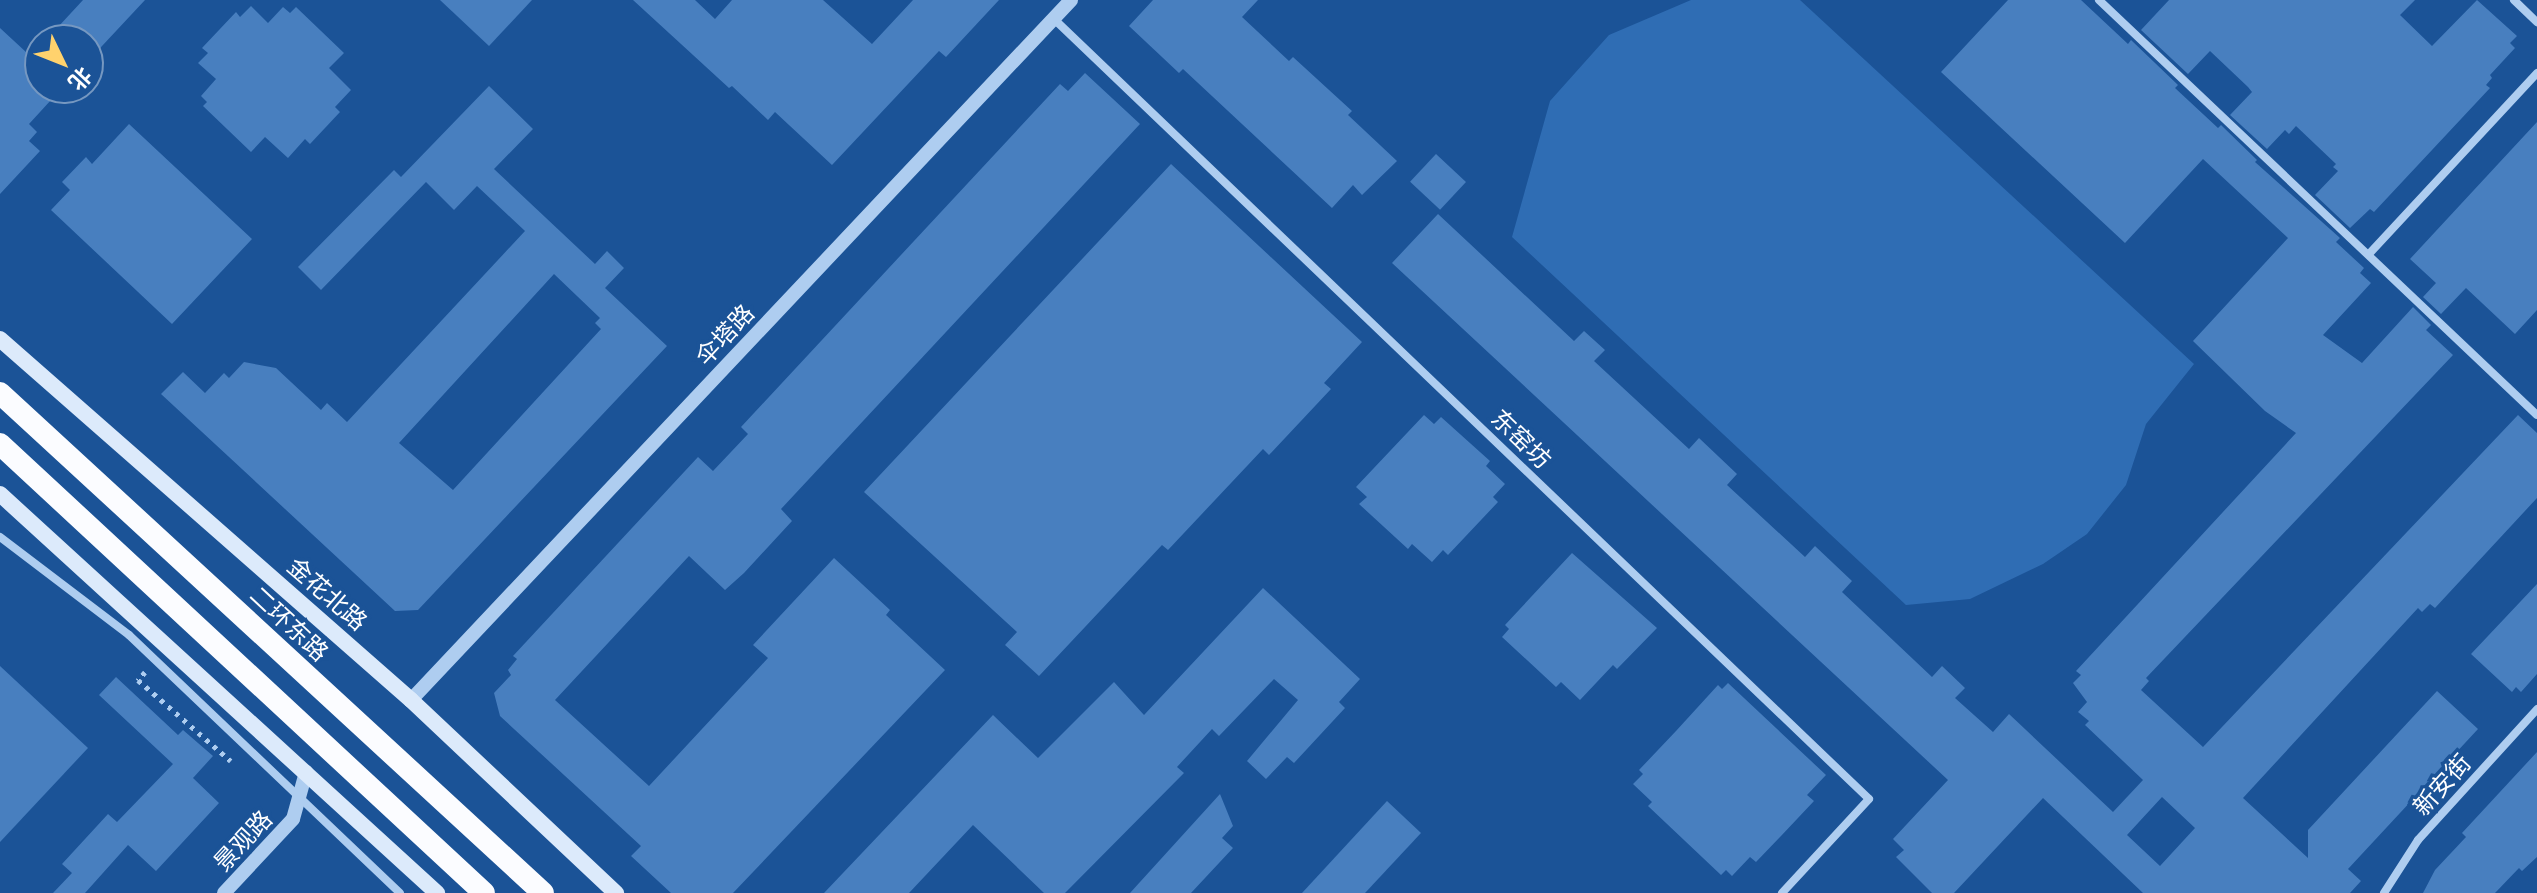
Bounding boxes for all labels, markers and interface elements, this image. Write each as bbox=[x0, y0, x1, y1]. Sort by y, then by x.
north arrow bbox=[24, 24, 104, 104]
text: 北 bbox=[63, 62, 97, 96]
street label: 伞塔路 bbox=[690, 299, 760, 371]
street label: 东窑坊 bbox=[1485, 404, 1557, 474]
street label: 金花北路 bbox=[281, 552, 373, 636]
street label: 二环东路 bbox=[244, 581, 334, 667]
street label: 新安街 bbox=[2407, 749, 2477, 821]
street label: 景观路 bbox=[208, 805, 278, 877]

